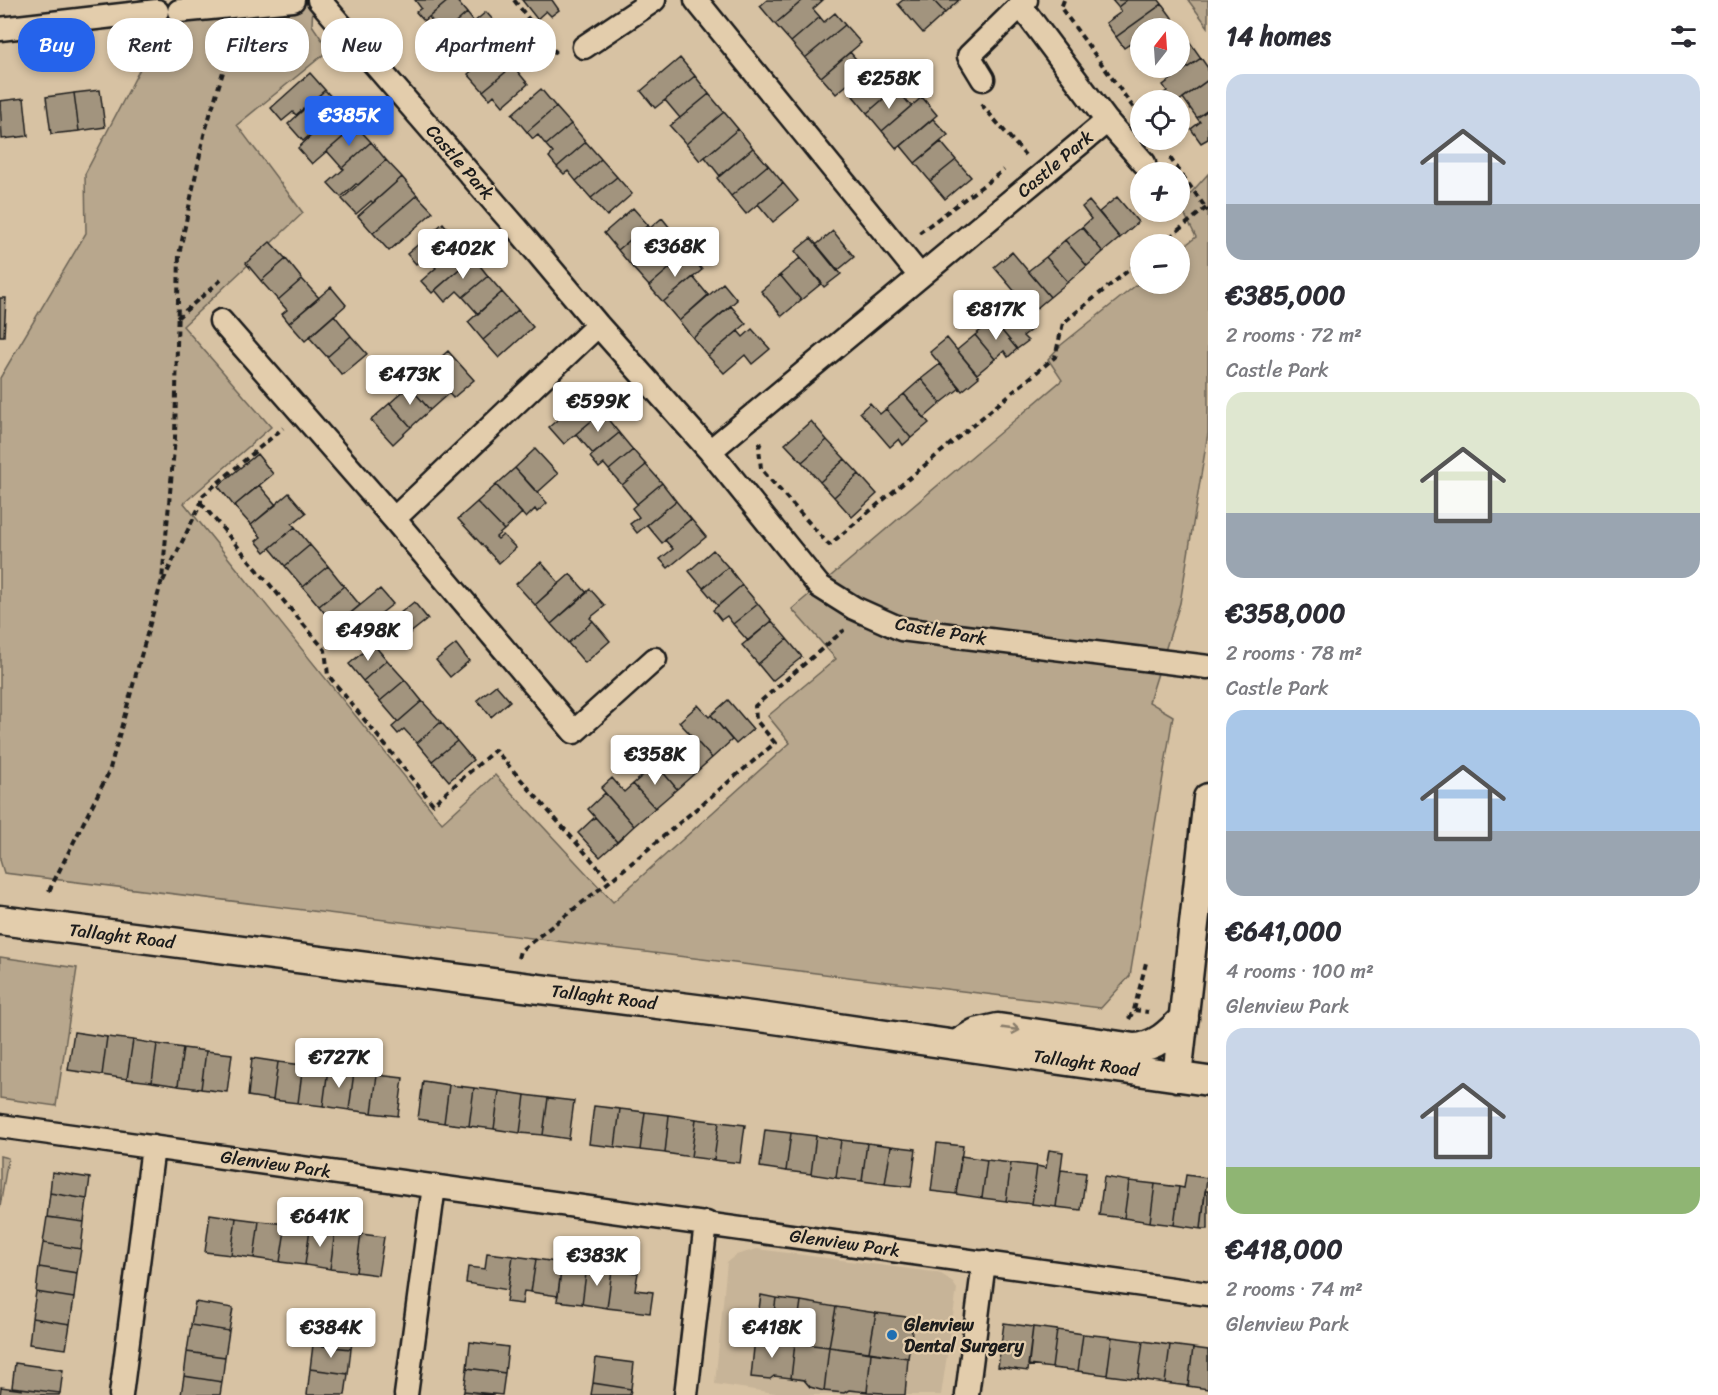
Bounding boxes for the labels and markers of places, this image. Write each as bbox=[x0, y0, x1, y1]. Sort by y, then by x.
pin: €258K bbox=[847, 59, 931, 110]
pin: €385K bbox=[307, 96, 391, 147]
pin: €368K bbox=[633, 227, 717, 278]
pin: €402K bbox=[421, 229, 505, 280]
pin: €817K bbox=[954, 290, 1038, 341]
pin: €473K bbox=[368, 355, 452, 406]
pin: €599K bbox=[556, 382, 640, 433]
pin: €498K bbox=[326, 611, 410, 662]
pin: €358K bbox=[613, 735, 697, 786]
pin: €727K bbox=[297, 1038, 381, 1089]
pin: €641K bbox=[278, 1197, 362, 1248]
pin: €383K bbox=[555, 1236, 639, 1287]
pin: €384K bbox=[289, 1308, 373, 1359]
pin: €418K bbox=[730, 1308, 814, 1359]
place label: Glenview Dental Surgery bbox=[903, 1309, 1024, 1362]
marker: Glenview Dental Surgery bbox=[885, 1328, 899, 1342]

